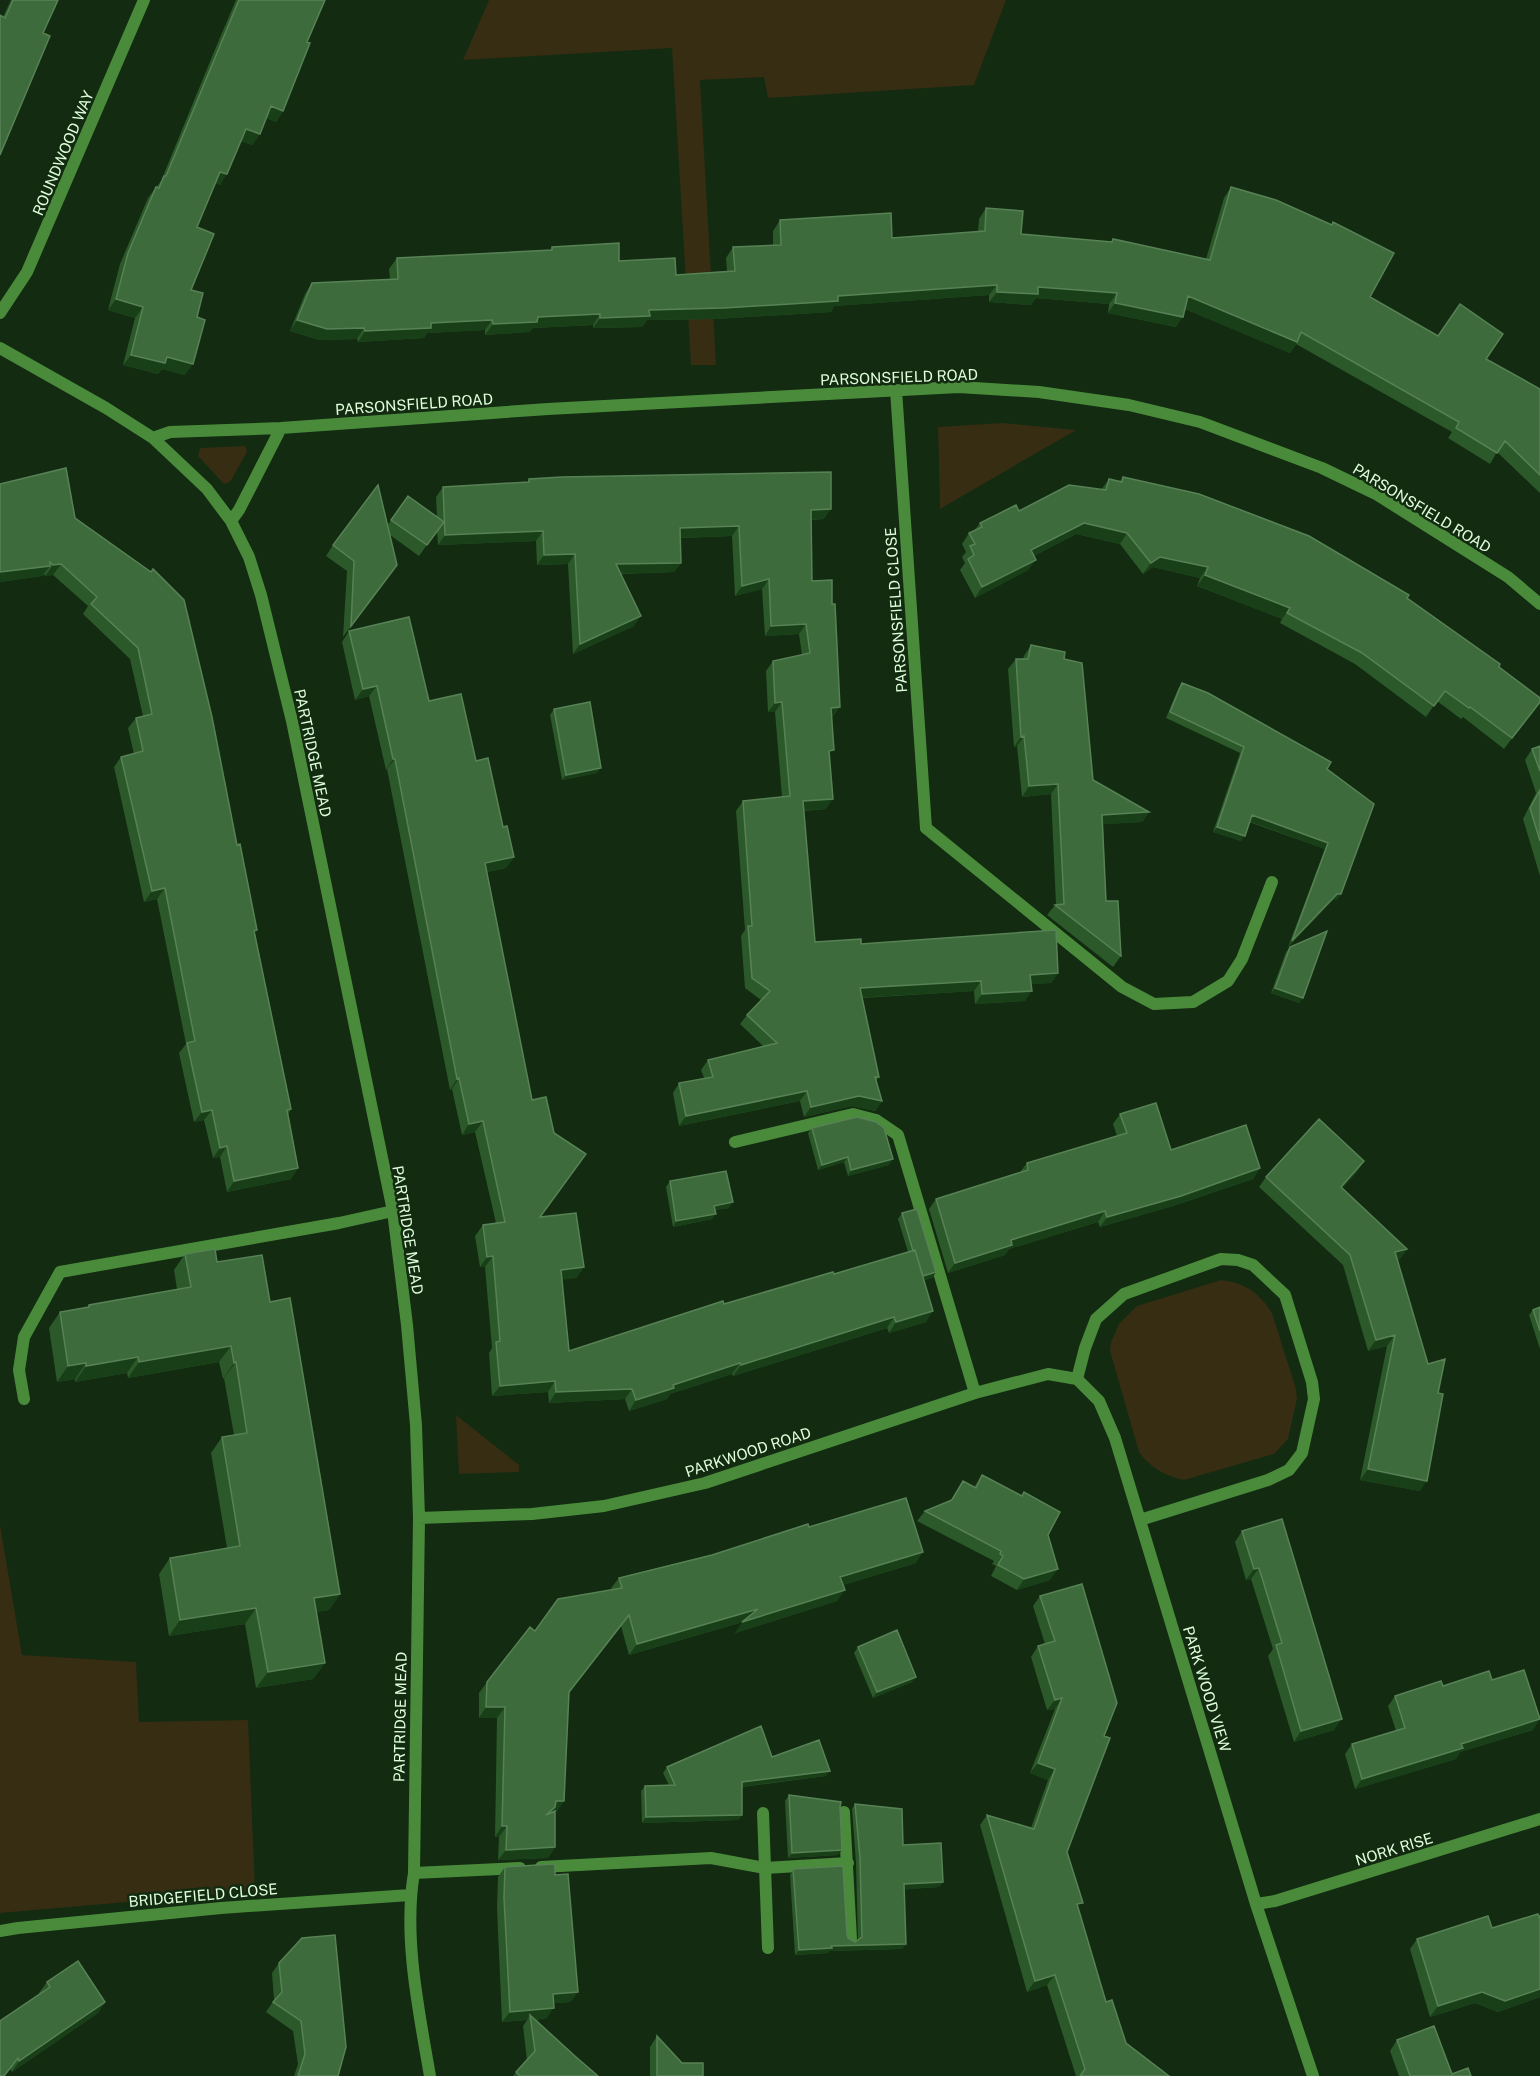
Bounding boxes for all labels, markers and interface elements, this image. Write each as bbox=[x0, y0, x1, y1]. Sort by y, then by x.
street label: ROUNDWOOD WAY bbox=[29, 88, 97, 218]
street label: PARSONSFIELD ROAD bbox=[820, 366, 978, 388]
street label: PARSONSFIELD ROAD bbox=[335, 390, 493, 418]
street label: PARSONSFIELD ROAD bbox=[1350, 460, 1494, 556]
street label: PARSONSFIELD CLOSE bbox=[882, 527, 910, 693]
street label: PARTRIDGE MEAD bbox=[291, 687, 335, 819]
street label: PARTRIDGE MEAD bbox=[389, 1164, 427, 1296]
street label: PARKWOOD ROAD bbox=[683, 1424, 813, 1480]
street label: PARK WOOD VIEW bbox=[1180, 1624, 1234, 1754]
street label: PARTRIDGE MEAD bbox=[390, 1652, 410, 1782]
street label: NORK RISE bbox=[1353, 1829, 1435, 1869]
street label: BRIDGEFIELD CLOSE bbox=[128, 1880, 278, 1910]

